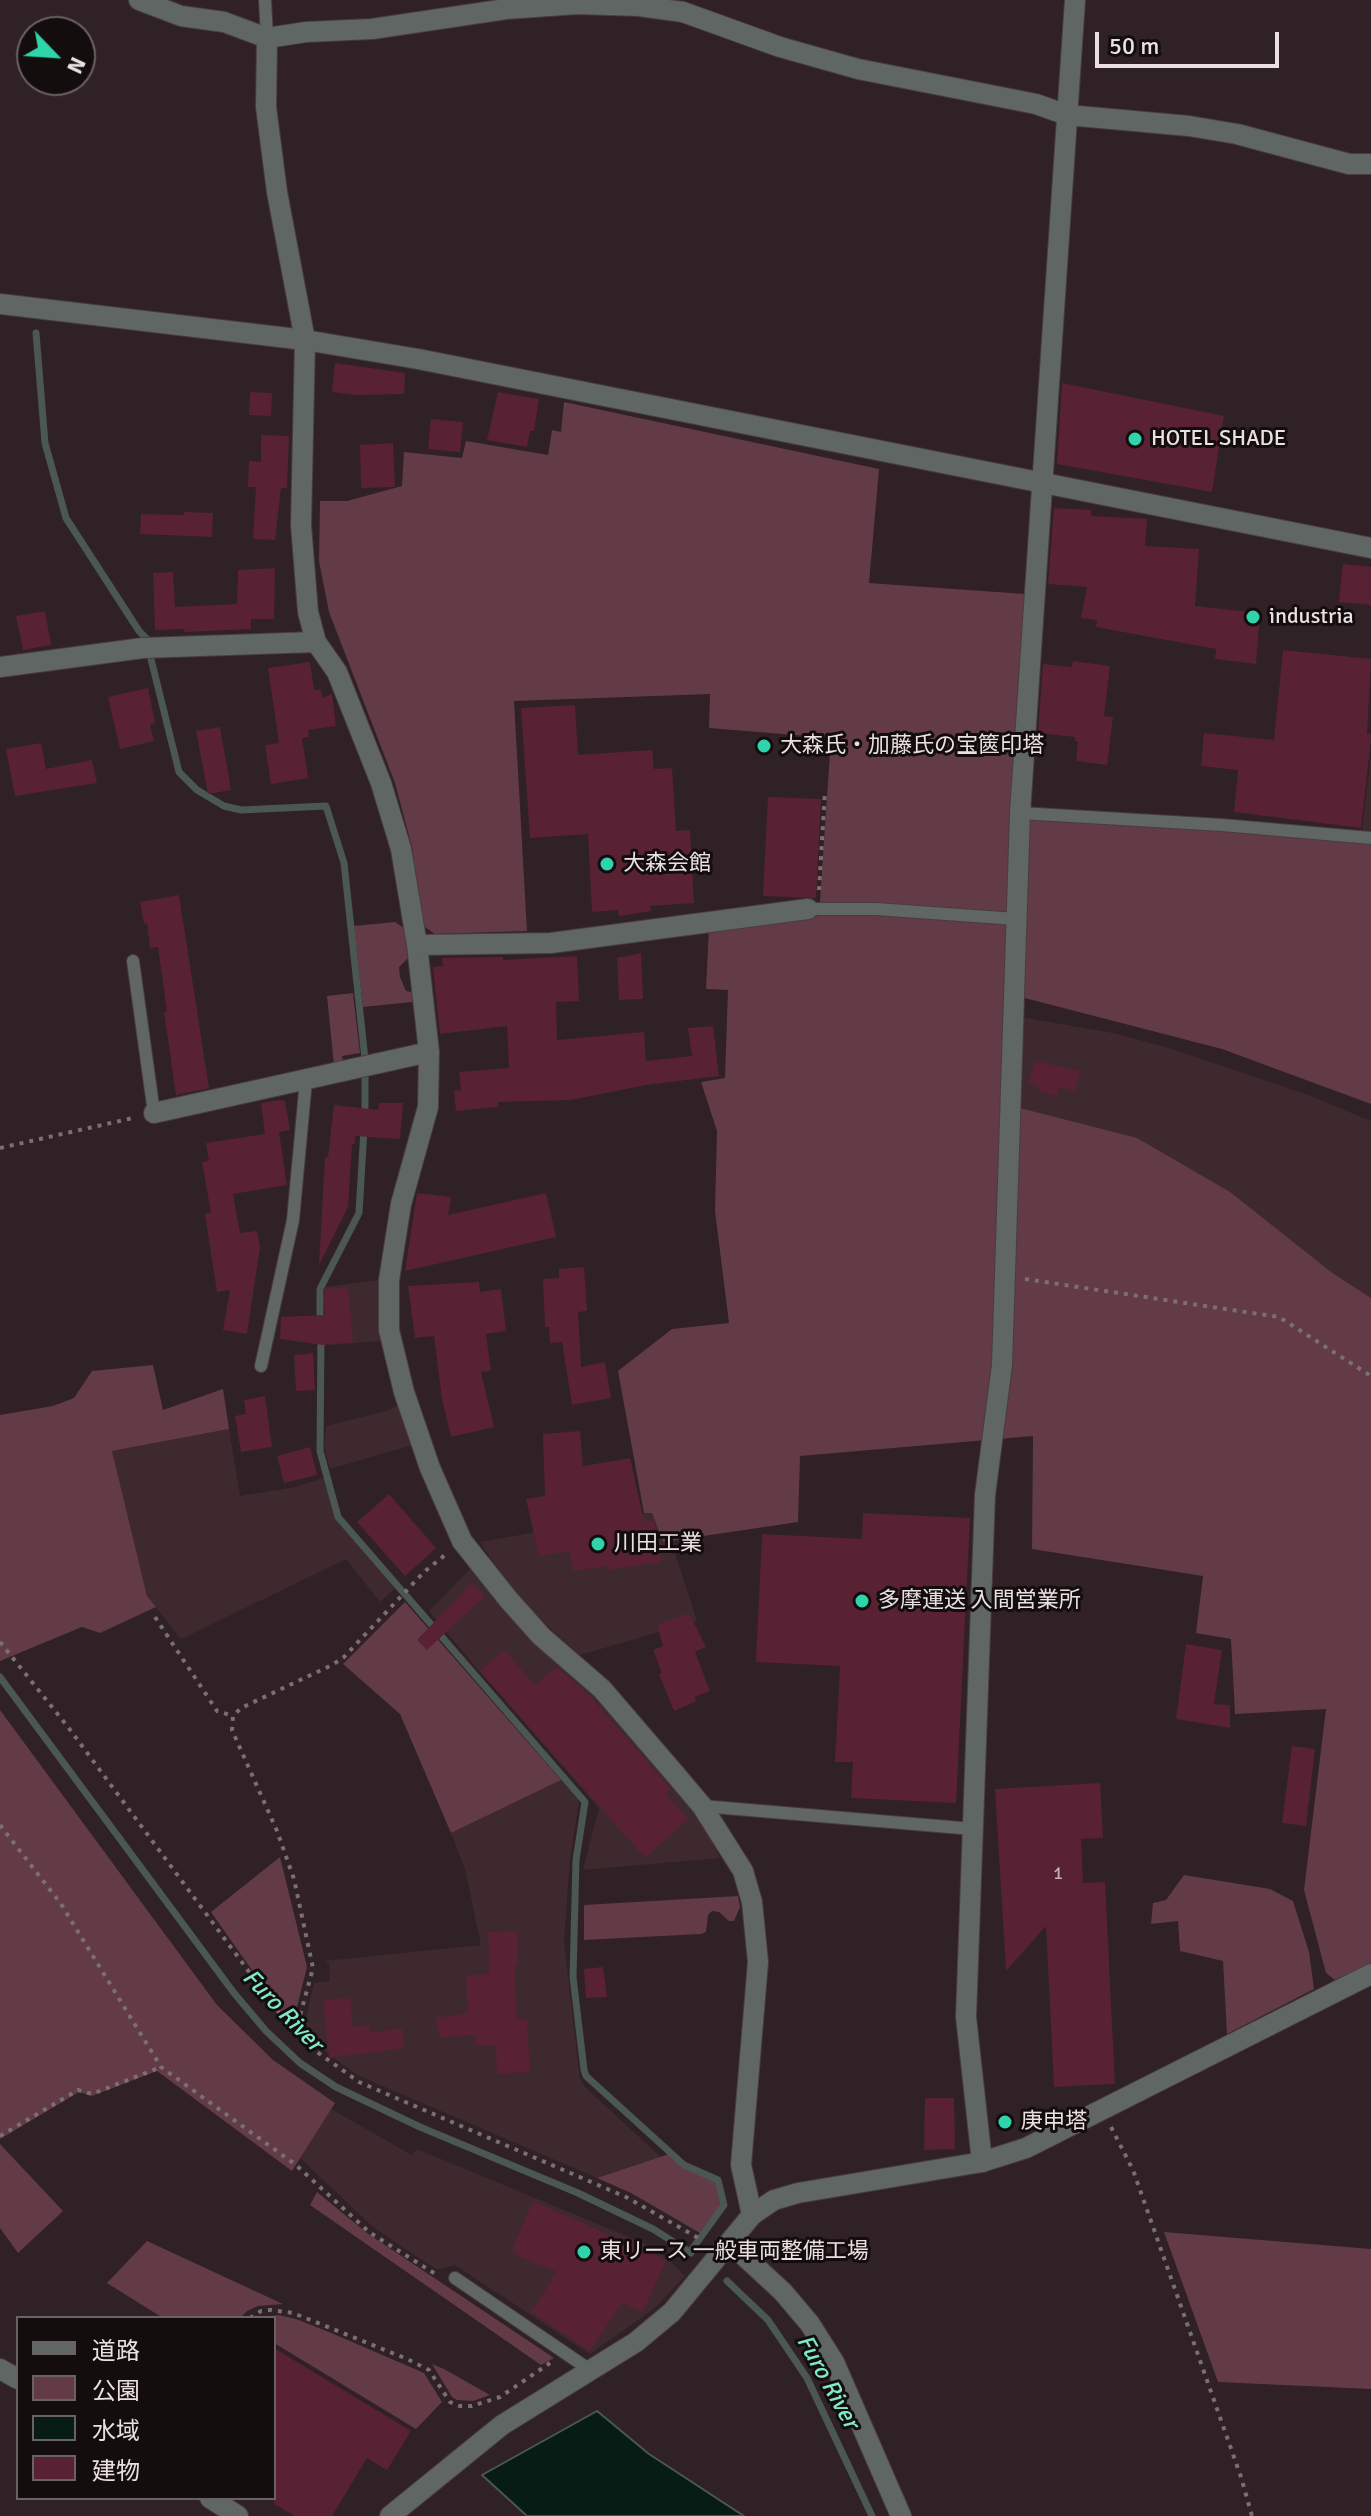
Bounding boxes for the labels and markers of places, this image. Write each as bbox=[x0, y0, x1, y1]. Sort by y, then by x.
place label: HOTEL SHADE bbox=[1151, 426, 1286, 452]
marker: HOTEL SHADE bbox=[1126, 430, 1144, 448]
place label: industria bbox=[1269, 604, 1354, 630]
marker: industria bbox=[1244, 608, 1262, 626]
place label: 大森氏・加藤氏の宝篋印塔 bbox=[780, 733, 1044, 759]
marker: 大森氏・加藤氏の宝篋印塔 bbox=[755, 737, 773, 755]
place label: 大森会館 bbox=[623, 851, 711, 877]
marker: 大森会館 bbox=[598, 855, 616, 873]
place label: 川田工業 bbox=[614, 1531, 702, 1557]
marker: 川田工業 bbox=[589, 1535, 607, 1553]
place label: 多摩運送 入間営業所 bbox=[878, 1588, 1081, 1614]
marker: 多摩運送 入間営業所 bbox=[853, 1592, 871, 1610]
place label: 庚申塔 bbox=[1021, 2109, 1087, 2135]
marker: 庚申塔 bbox=[996, 2113, 1014, 2131]
place label: 東リース 一般車両整備工場 bbox=[600, 2239, 869, 2265]
marker: 東リース 一般車両整備工場 bbox=[575, 2243, 593, 2261]

